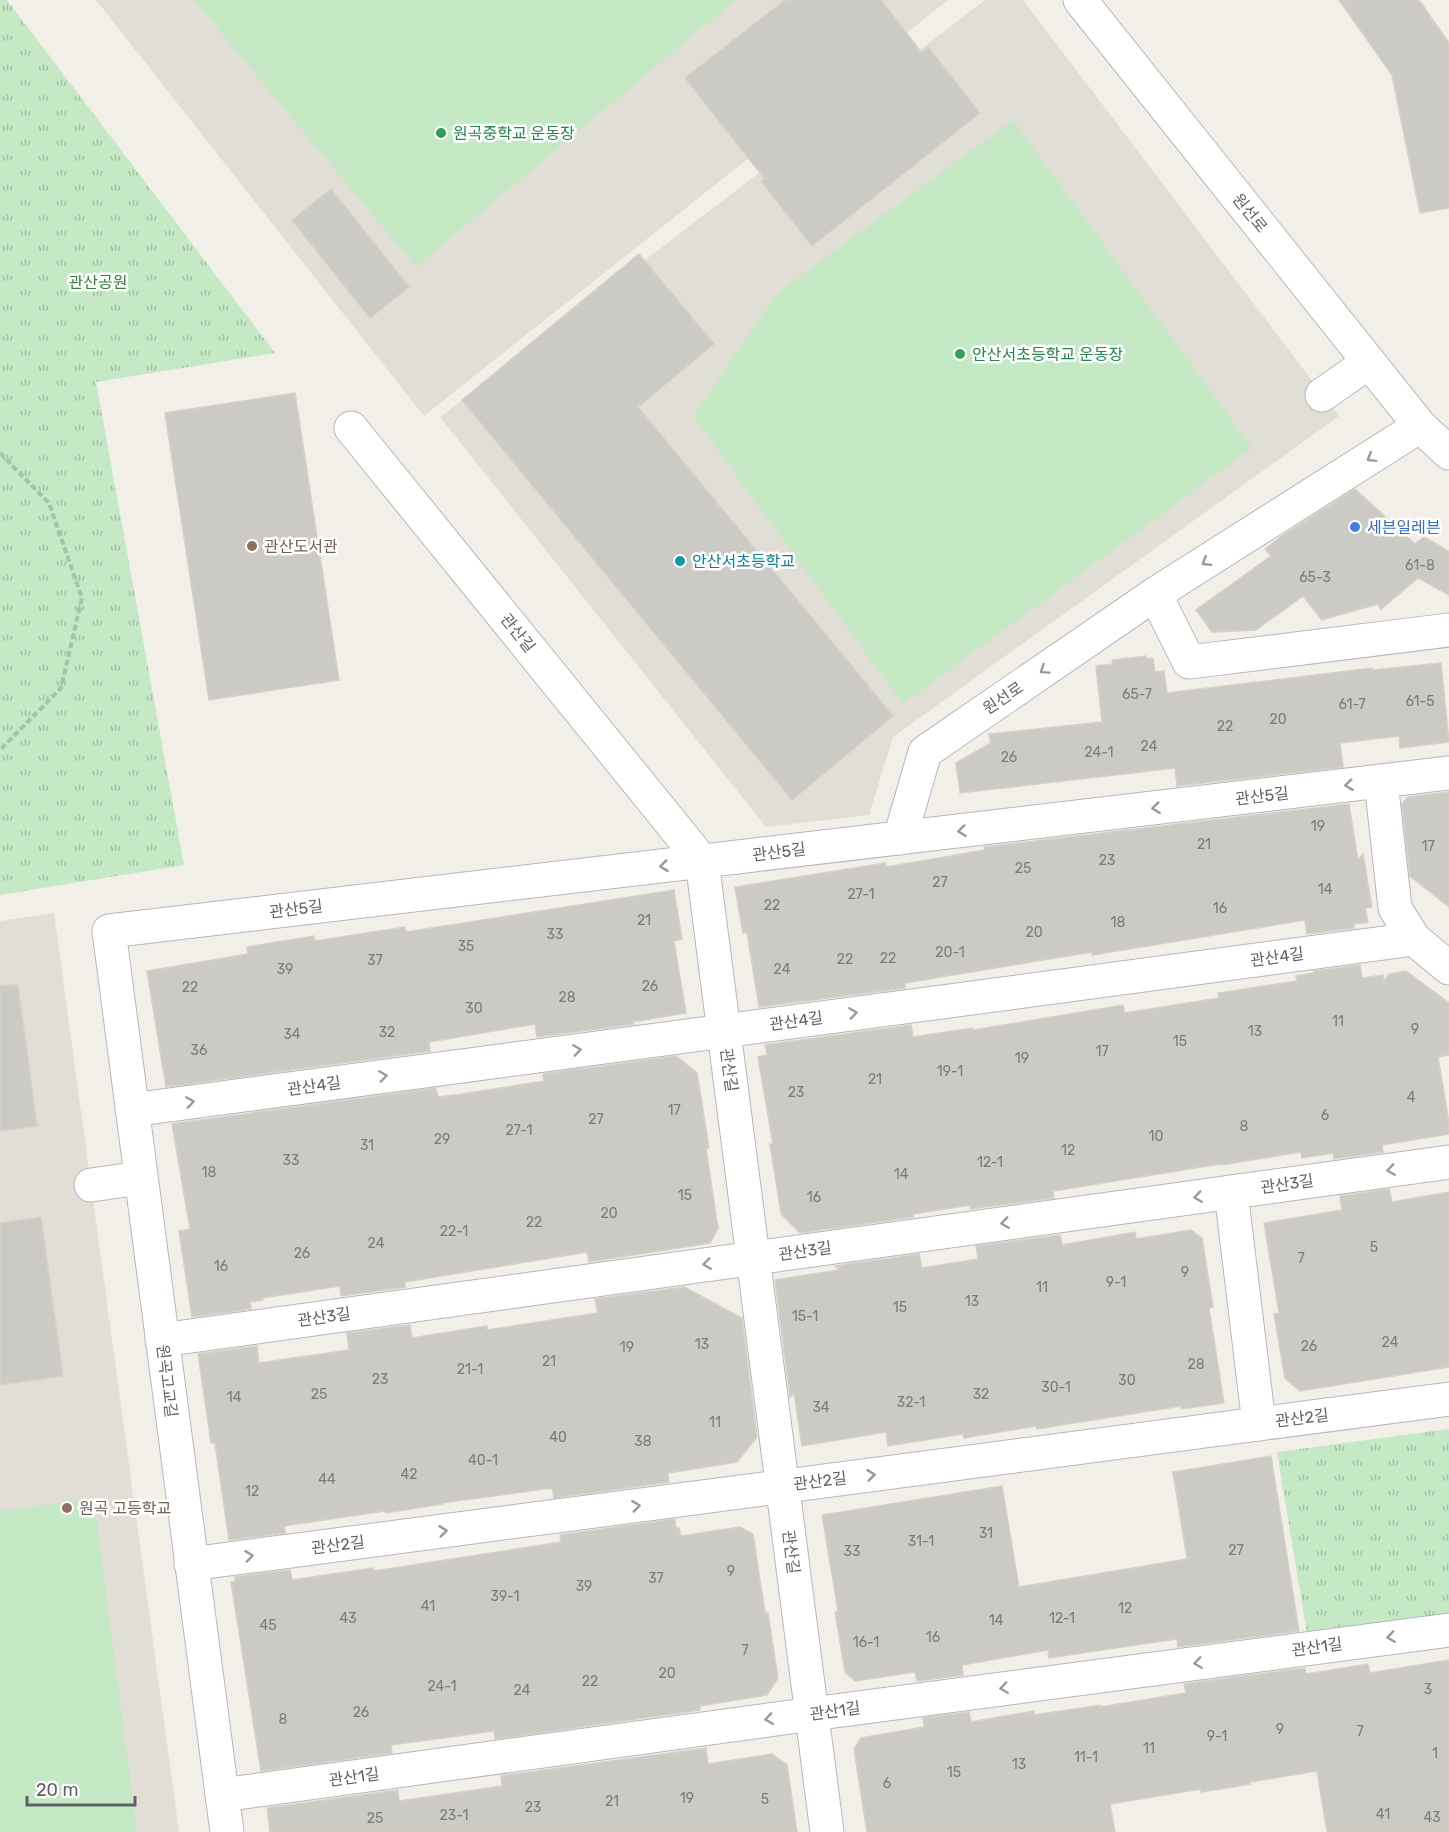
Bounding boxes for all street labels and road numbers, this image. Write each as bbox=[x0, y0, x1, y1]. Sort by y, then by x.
street label: 원선로 bbox=[1229, 190, 1271, 236]
street label: 관산길 bbox=[497, 610, 539, 656]
street label: 원선로 bbox=[979, 678, 1027, 718]
street label: 관산5길 bbox=[1234, 783, 1290, 809]
street label: 관산5길 bbox=[751, 839, 807, 865]
street label: 관산5길 bbox=[268, 896, 324, 922]
street label: 관산4길 bbox=[1249, 944, 1305, 970]
street label: 관산4길 bbox=[768, 1008, 824, 1034]
street label: 관산길 bbox=[717, 1047, 741, 1093]
street label: 관산4길 bbox=[286, 1073, 342, 1099]
street label: 관산3길 bbox=[1259, 1171, 1315, 1197]
street label: 관산3길 bbox=[777, 1238, 833, 1264]
street label: 관산3길 bbox=[296, 1304, 352, 1330]
street label: 원곡고교길 bbox=[153, 1343, 181, 1419]
street label: 관산2길 bbox=[1274, 1405, 1330, 1431]
street label: 관산2길 bbox=[792, 1468, 848, 1494]
street label: 관산길 bbox=[779, 1529, 803, 1575]
street label: 관산2길 bbox=[310, 1532, 366, 1558]
street label: 관산1길 bbox=[1290, 1634, 1344, 1660]
street label: 관산1길 bbox=[808, 1698, 862, 1724]
street label: 관산1길 bbox=[327, 1764, 381, 1790]

